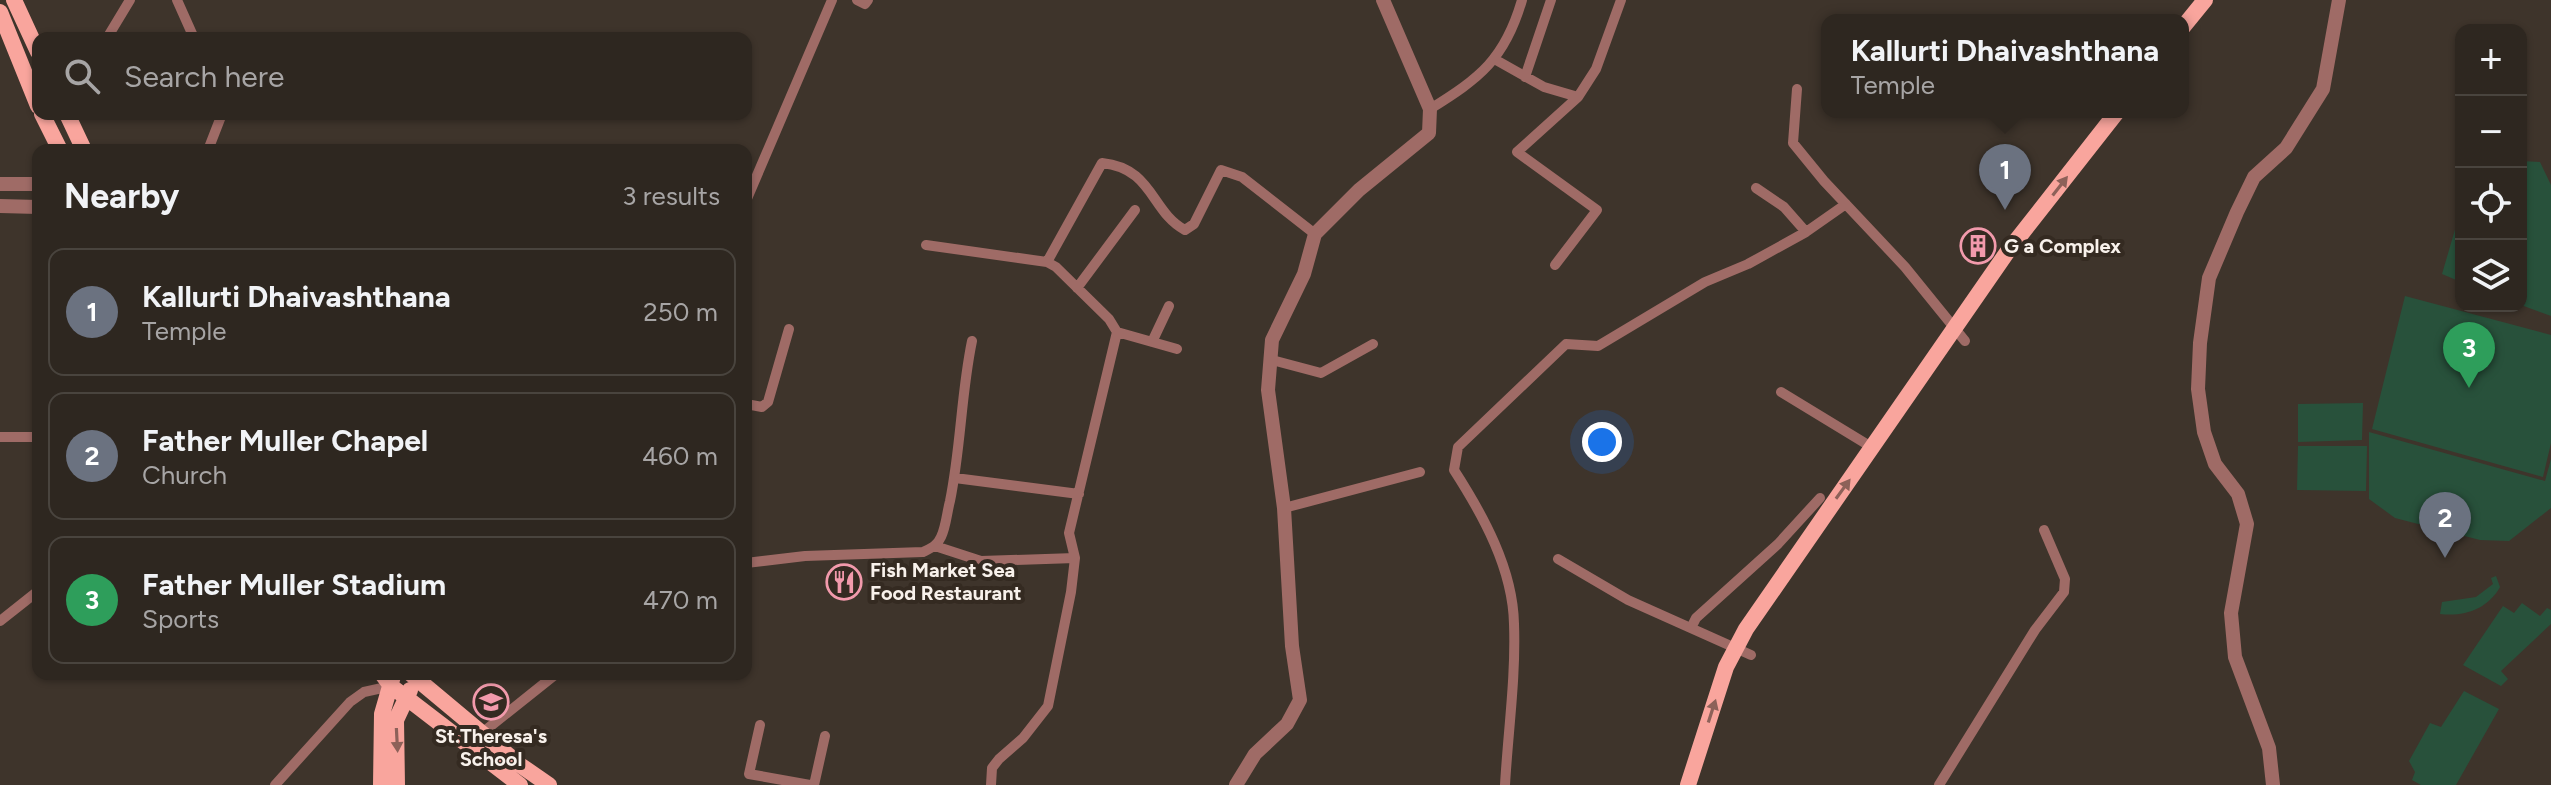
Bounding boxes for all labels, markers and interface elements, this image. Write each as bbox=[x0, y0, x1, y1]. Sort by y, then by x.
popup bbox=[1821, 14, 2189, 118]
map controls bbox=[2455, 24, 2527, 312]
button: + bbox=[2455, 24, 2527, 96]
search box bbox=[32, 32, 752, 120]
text: Kallurti Dhaivashthana bbox=[1851, 32, 2159, 69]
icon: search bbox=[60, 54, 104, 98]
text: Search here bbox=[124, 58, 284, 95]
text: Temple bbox=[1851, 69, 1935, 101]
button: − bbox=[2455, 96, 2527, 168]
pin: 1 bbox=[1979, 144, 2031, 210]
button: locate bbox=[2455, 168, 2527, 240]
text: Nearby bbox=[64, 176, 179, 217]
one-way arrow bbox=[2051, 176, 2067, 196]
text: 3 results bbox=[622, 180, 720, 212]
building icon: G a Complex bbox=[1959, 227, 1997, 265]
place label: G a Complex bbox=[2004, 234, 2121, 258]
button: layers bbox=[2455, 240, 2527, 312]
text: Kallurti Dhaivashthana bbox=[142, 278, 451, 315]
text: 1 bbox=[87, 296, 97, 328]
text: 250 m bbox=[643, 296, 718, 328]
text: Temple bbox=[142, 315, 226, 347]
pin: 3 bbox=[2443, 322, 2495, 388]
text: Father Muller Chapel bbox=[142, 422, 428, 459]
your location bbox=[1582, 422, 1622, 462]
text: 2 bbox=[84, 440, 100, 472]
text: 460 m bbox=[642, 440, 718, 472]
text: Church bbox=[142, 459, 227, 491]
one-way arrow bbox=[1835, 478, 1851, 499]
pin: 2 bbox=[2419, 492, 2471, 558]
place label: Fish Market Sea Food Restaurant bbox=[870, 558, 1022, 605]
restaurant icon: Fish Market Sea Food Restaurant bbox=[825, 563, 863, 601]
text: Father Muller Stadium bbox=[142, 566, 446, 603]
text: 3 bbox=[85, 584, 99, 616]
text: 470 m bbox=[643, 584, 718, 616]
text: Sports bbox=[142, 603, 219, 635]
school or university icon: St.Theresa's School bbox=[472, 683, 510, 721]
one-way arrow bbox=[1706, 698, 1719, 722]
place label: St.Theresa's School bbox=[435, 724, 547, 771]
one-way arrow bbox=[391, 728, 404, 753]

